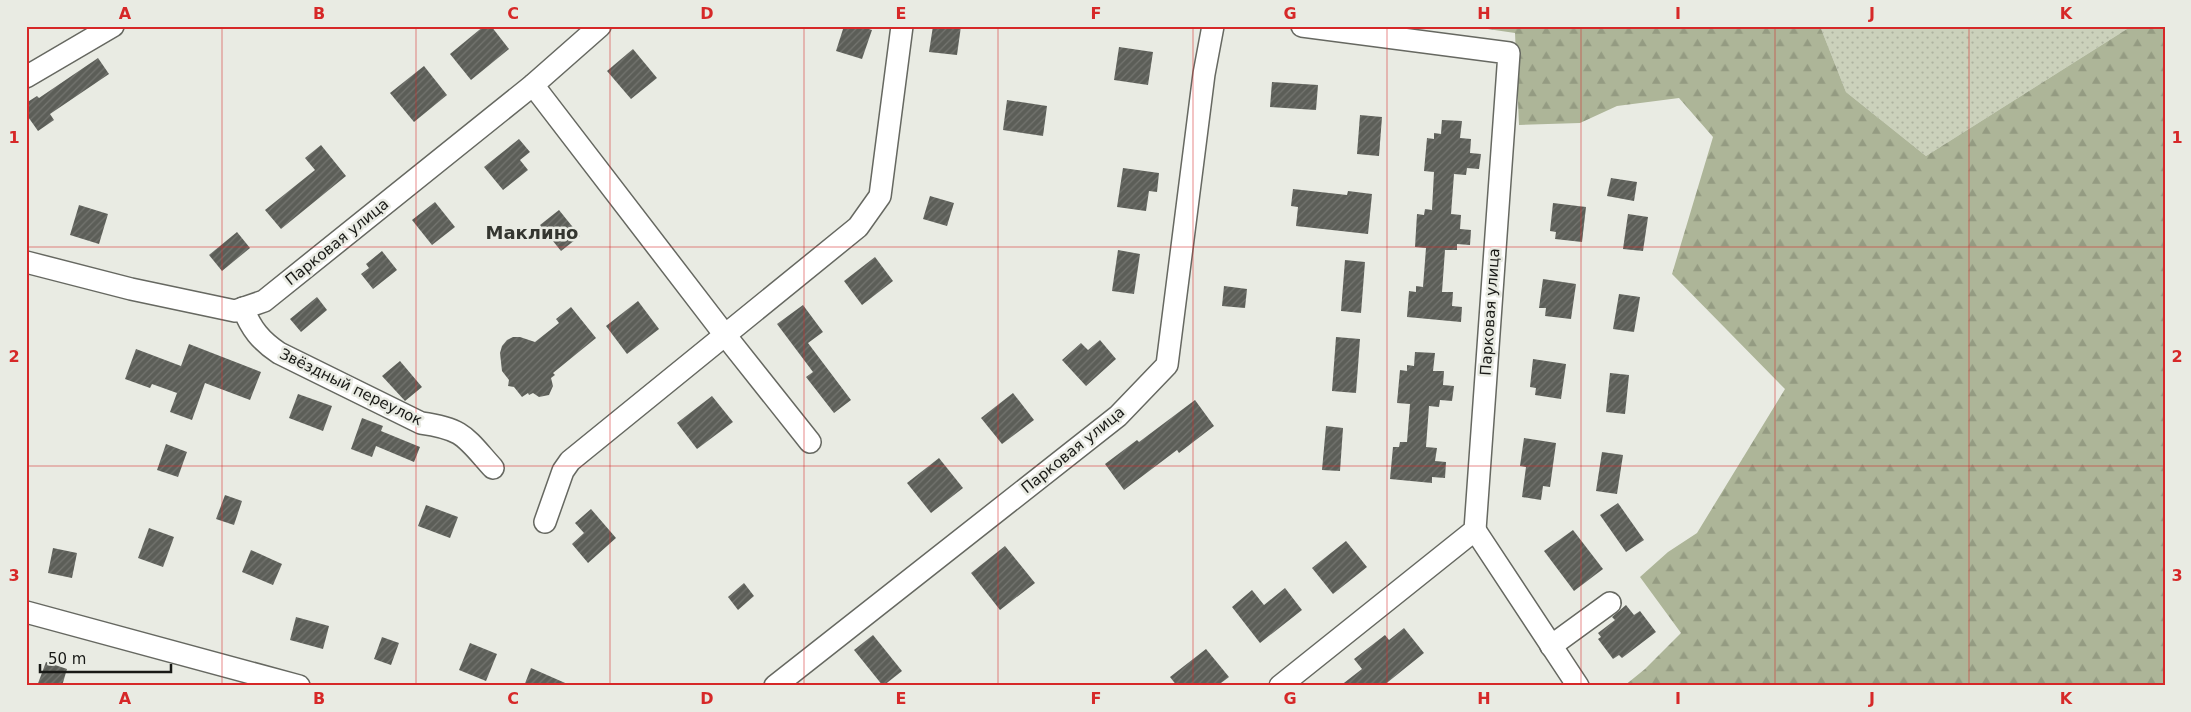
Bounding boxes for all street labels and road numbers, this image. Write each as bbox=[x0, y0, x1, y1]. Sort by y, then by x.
street label: Парковая улица bbox=[282, 195, 392, 289]
street label: Парковая улица bbox=[1477, 248, 1503, 376]
street label: Звёздный переулок bbox=[277, 345, 425, 429]
street label: Парковая улица bbox=[1018, 403, 1128, 497]

